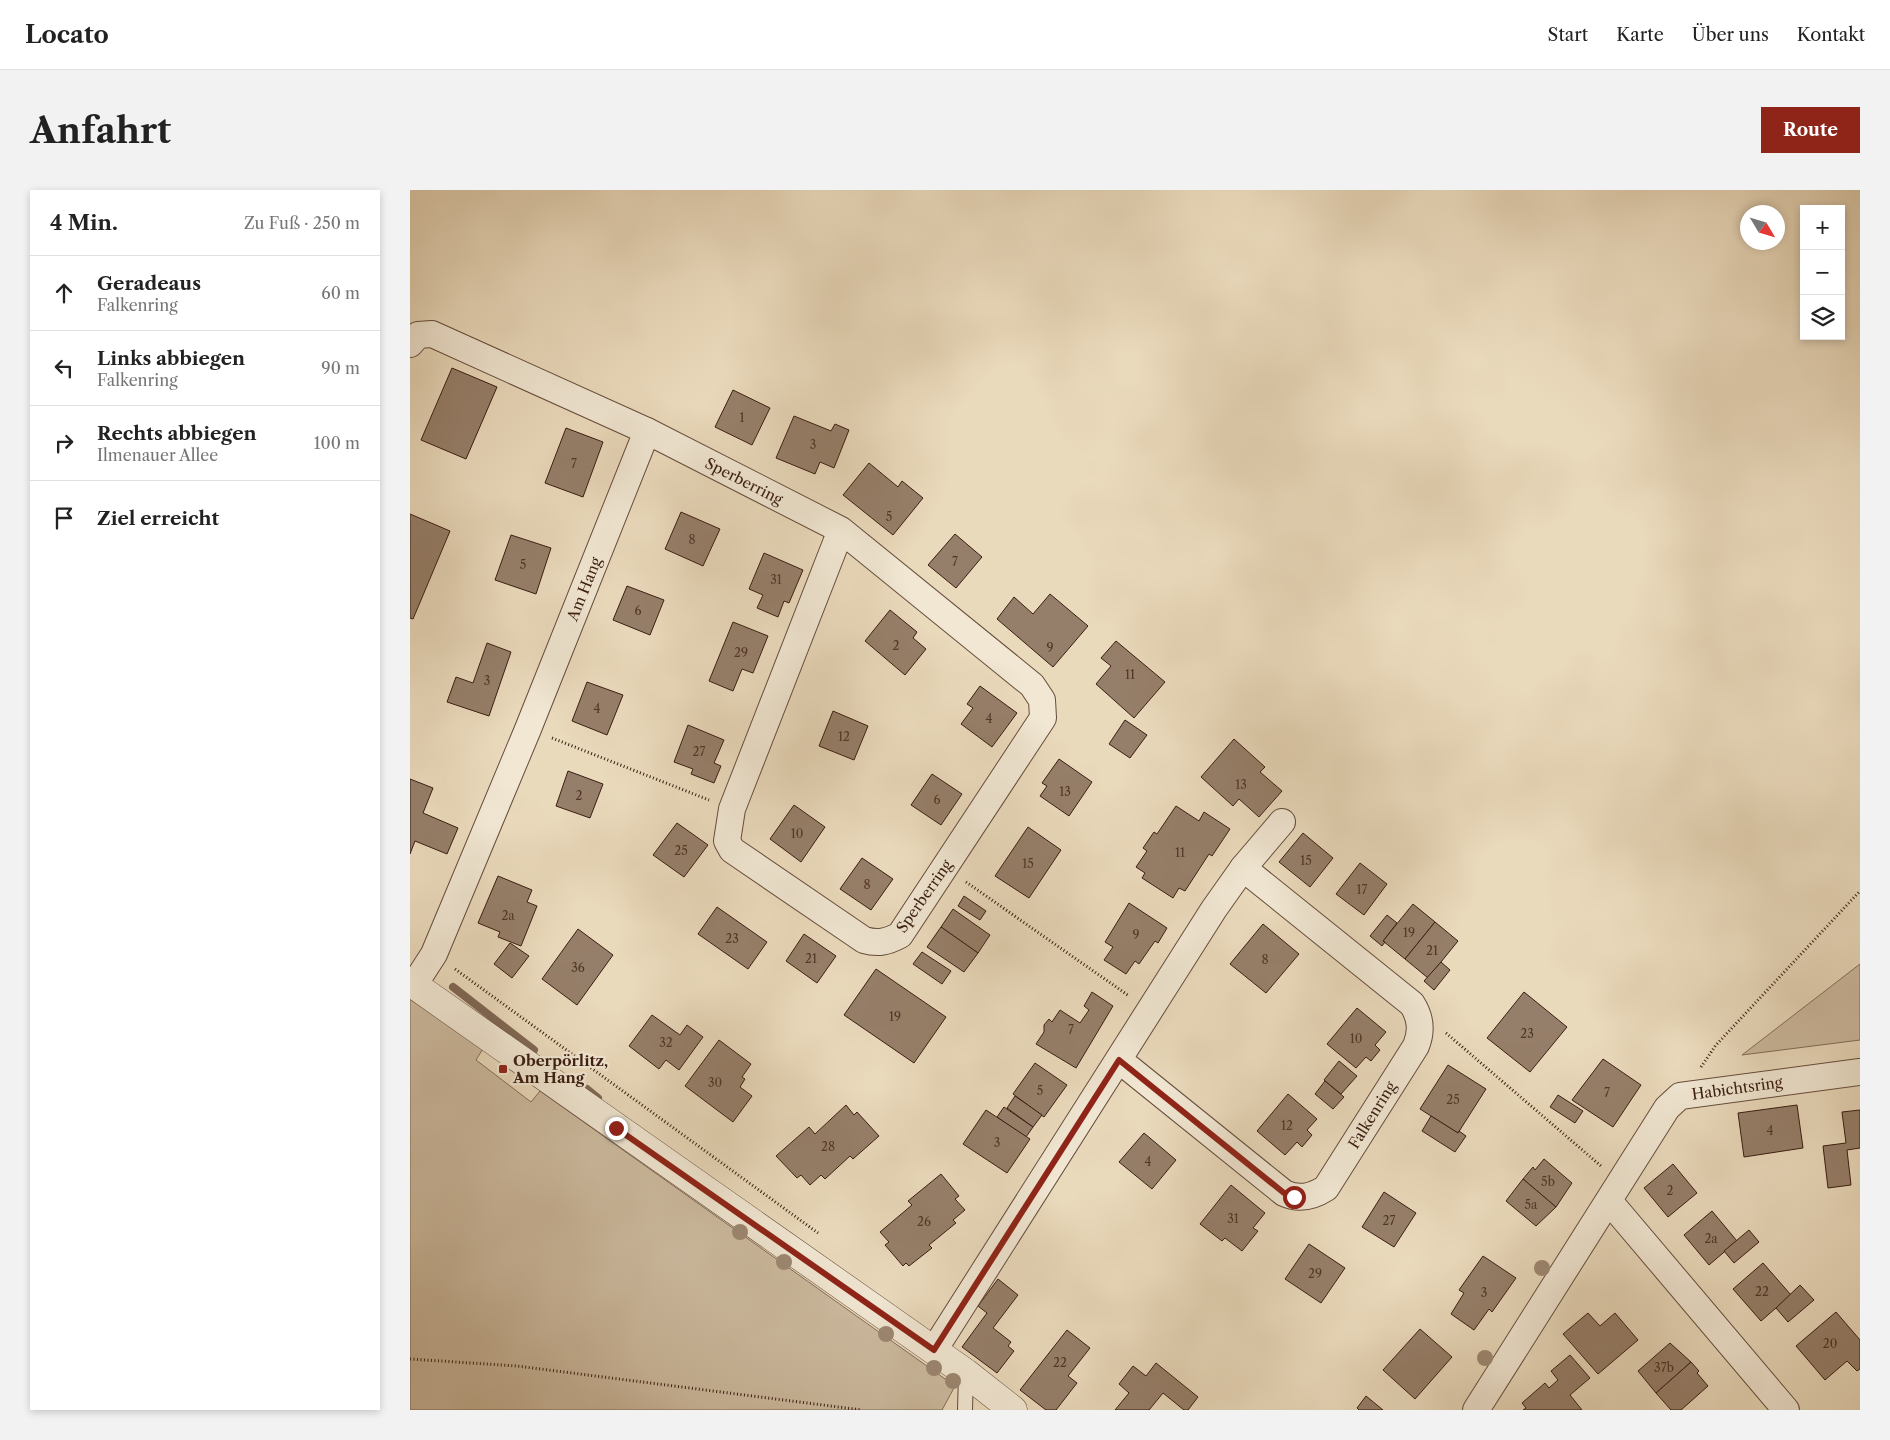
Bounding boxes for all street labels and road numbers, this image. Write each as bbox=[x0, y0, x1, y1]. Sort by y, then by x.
street label: Sperberring bbox=[702, 453, 786, 509]
street label: Am Hang bbox=[562, 554, 605, 625]
street label: Sperberring bbox=[892, 856, 956, 936]
street label: Habichtsring bbox=[1690, 1072, 1784, 1104]
street label: Falkenring bbox=[1344, 1078, 1400, 1152]

